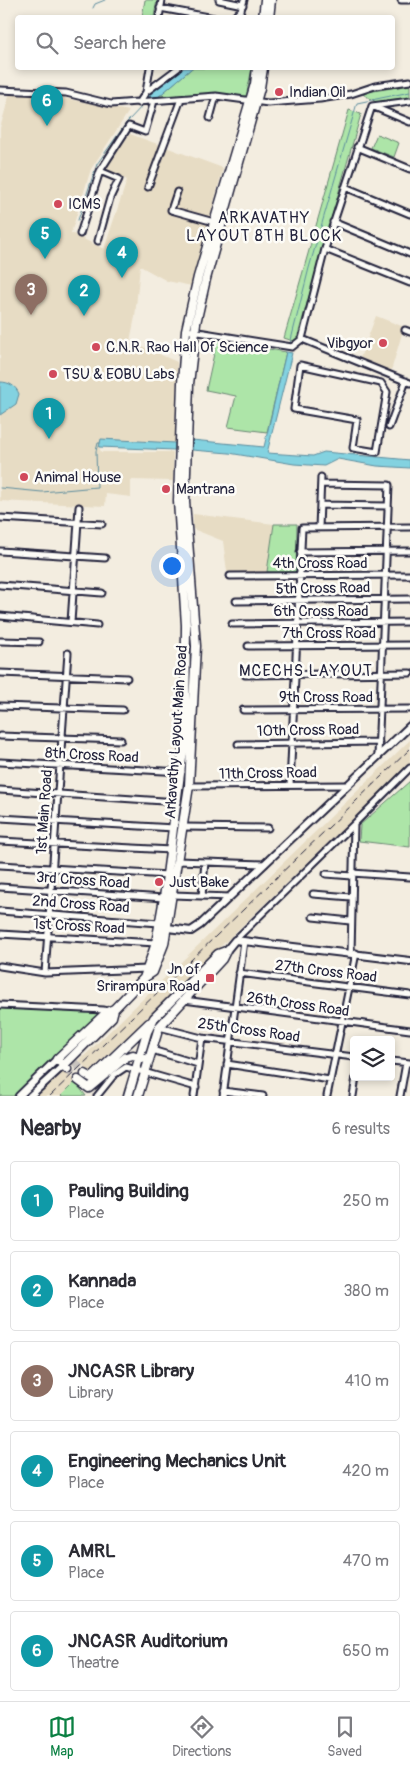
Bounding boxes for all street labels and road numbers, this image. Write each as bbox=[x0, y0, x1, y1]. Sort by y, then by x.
street label: 4th Cross Road bbox=[272, 554, 368, 573]
street label: 5th Cross Road bbox=[276, 578, 370, 599]
street label: 6th Cross Road bbox=[273, 602, 369, 621]
street label: 7th Cross Road bbox=[282, 624, 376, 643]
street label: Arkavathy Layout Main Road bbox=[161, 644, 192, 820]
street label: 9th Cross Road bbox=[279, 688, 373, 707]
street label: 10th Cross Road bbox=[257, 720, 359, 741]
street label: 8th Cross Road bbox=[45, 744, 139, 767]
street label: 11th Cross Road bbox=[219, 763, 317, 784]
street label: 1st Main Road bbox=[32, 769, 57, 855]
street label: 3rd Cross Road bbox=[35, 868, 131, 893]
street label: 2nd Cross Road bbox=[32, 892, 130, 917]
street label: 1st Cross Road bbox=[33, 915, 125, 938]
street label: 27th Cross Road bbox=[274, 956, 378, 987]
street label: 26th Cross Road bbox=[245, 988, 351, 1021]
street label: 25th Cross Road bbox=[197, 1014, 301, 1047]

